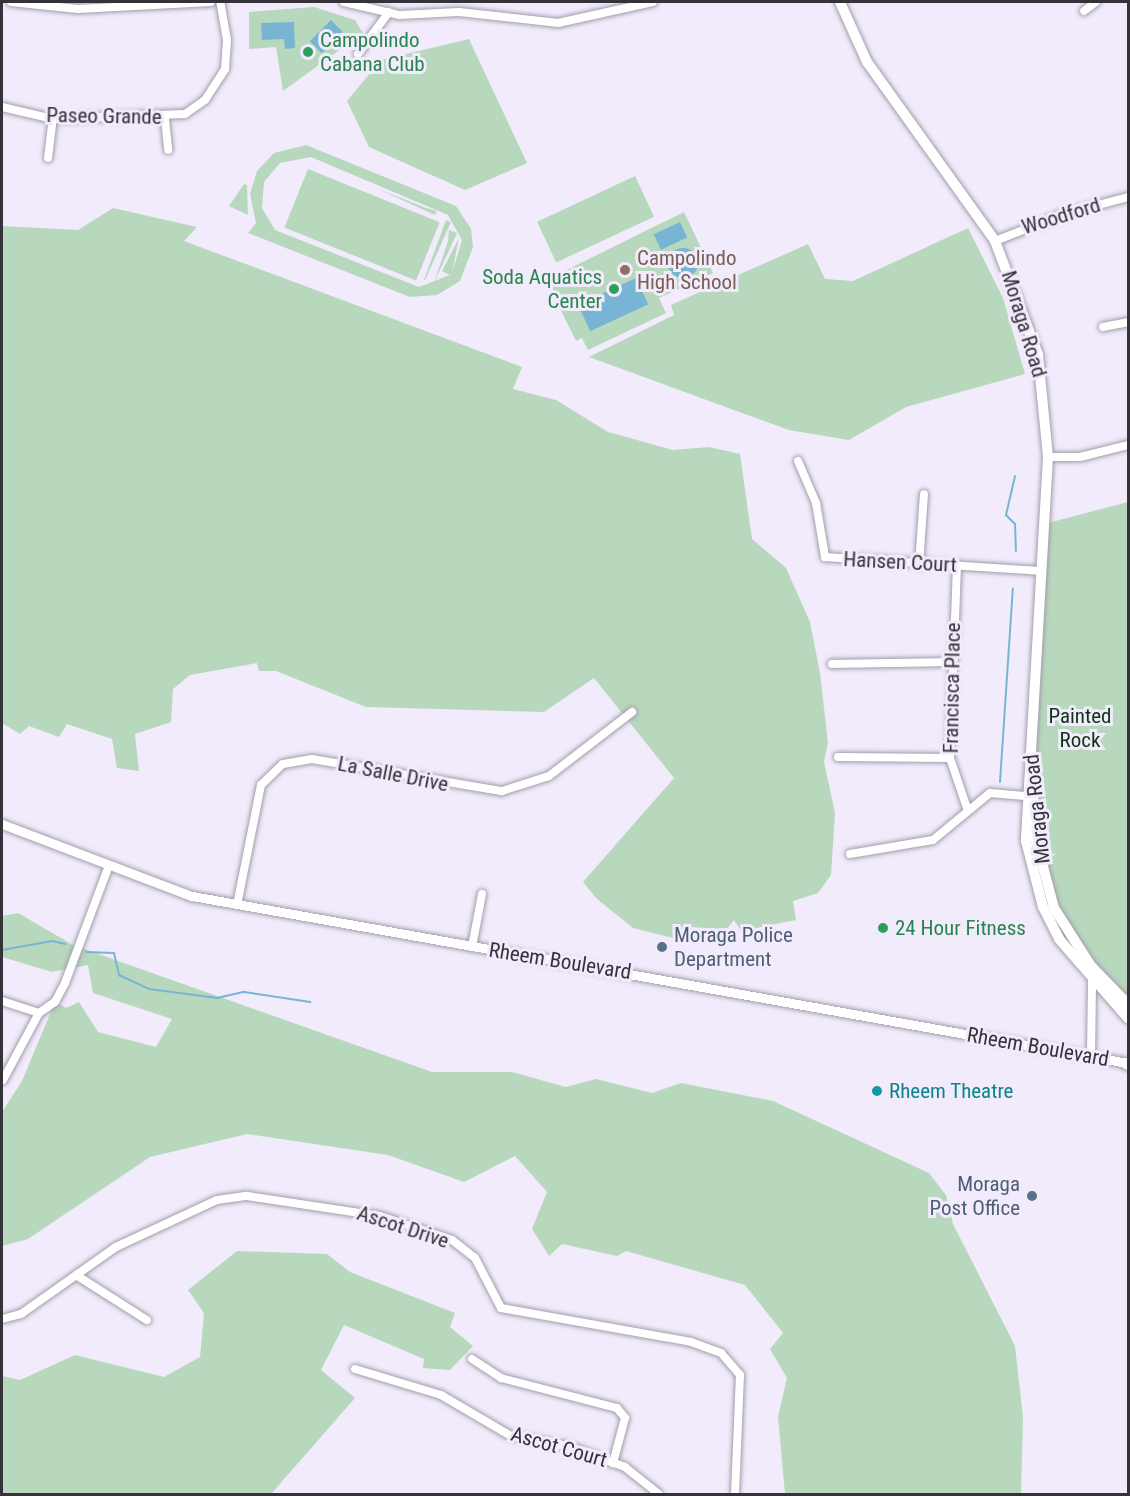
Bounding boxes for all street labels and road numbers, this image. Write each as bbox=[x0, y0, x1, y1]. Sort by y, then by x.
street label: Paseo Grande bbox=[46, 102, 162, 130]
street label: Woodford bbox=[1019, 192, 1103, 240]
street label: Moraga Road bbox=[996, 268, 1052, 380]
street label: Hansen Court bbox=[843, 546, 957, 578]
street label: Francisca Place bbox=[938, 622, 966, 754]
street label: La Salle Drive bbox=[336, 751, 450, 797]
street label: Moraga Road bbox=[1019, 753, 1055, 865]
street label: Rheem Boulevard bbox=[487, 937, 633, 985]
street label: Rheem Boulevard bbox=[965, 1022, 1111, 1072]
street label: Ascot Drive bbox=[354, 1200, 452, 1254]
street label: Ascot Court bbox=[508, 1421, 610, 1473]

